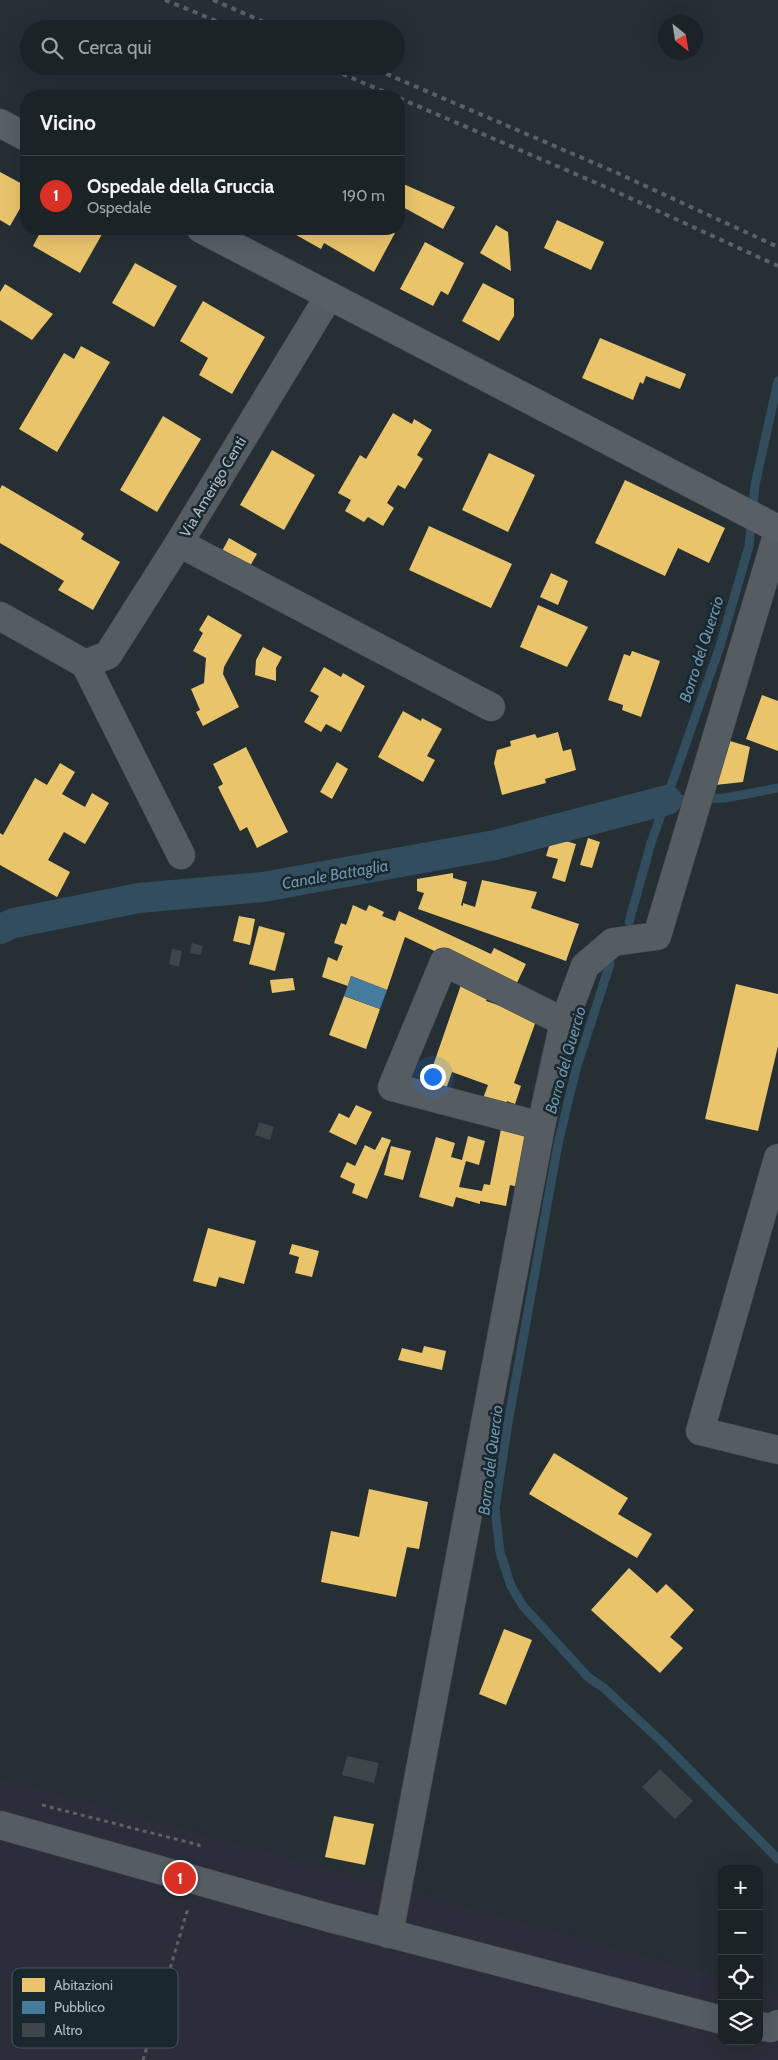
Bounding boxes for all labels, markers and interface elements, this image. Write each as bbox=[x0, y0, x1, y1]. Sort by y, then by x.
north arrow bbox=[658, 15, 703, 60]
search box bbox=[20, 20, 405, 75]
icon: search bbox=[38, 34, 66, 62]
text: Cerca qui bbox=[78, 36, 152, 59]
text: Vicino bbox=[40, 110, 96, 135]
text: Ospedale della Gruccia bbox=[87, 175, 274, 198]
text: 1 bbox=[53, 186, 59, 205]
text: 190 m bbox=[342, 186, 385, 205]
text: Ospedale bbox=[87, 198, 151, 217]
street label: Via Amerigo Centi bbox=[176, 434, 250, 540]
water label: Borro del Quercio bbox=[675, 594, 728, 705]
water label: Canale Battaglia bbox=[280, 856, 390, 893]
water label: Borro del Quercio bbox=[541, 1004, 590, 1116]
your location bbox=[420, 1064, 446, 1090]
water label: Borro del Quercio bbox=[474, 1404, 507, 1516]
pin: 1 bbox=[164, 1859, 196, 1897]
map controls bbox=[718, 1865, 763, 2045]
button: + bbox=[718, 1865, 763, 1910]
button: − bbox=[718, 1910, 763, 1955]
button: locate bbox=[718, 1955, 763, 2000]
legend bbox=[12, 1968, 178, 2048]
text: Abitazioni bbox=[54, 1976, 113, 1994]
text: Pubblico bbox=[54, 1998, 105, 2016]
button: layers bbox=[718, 2000, 763, 2045]
text: Altro bbox=[54, 2021, 83, 2039]

